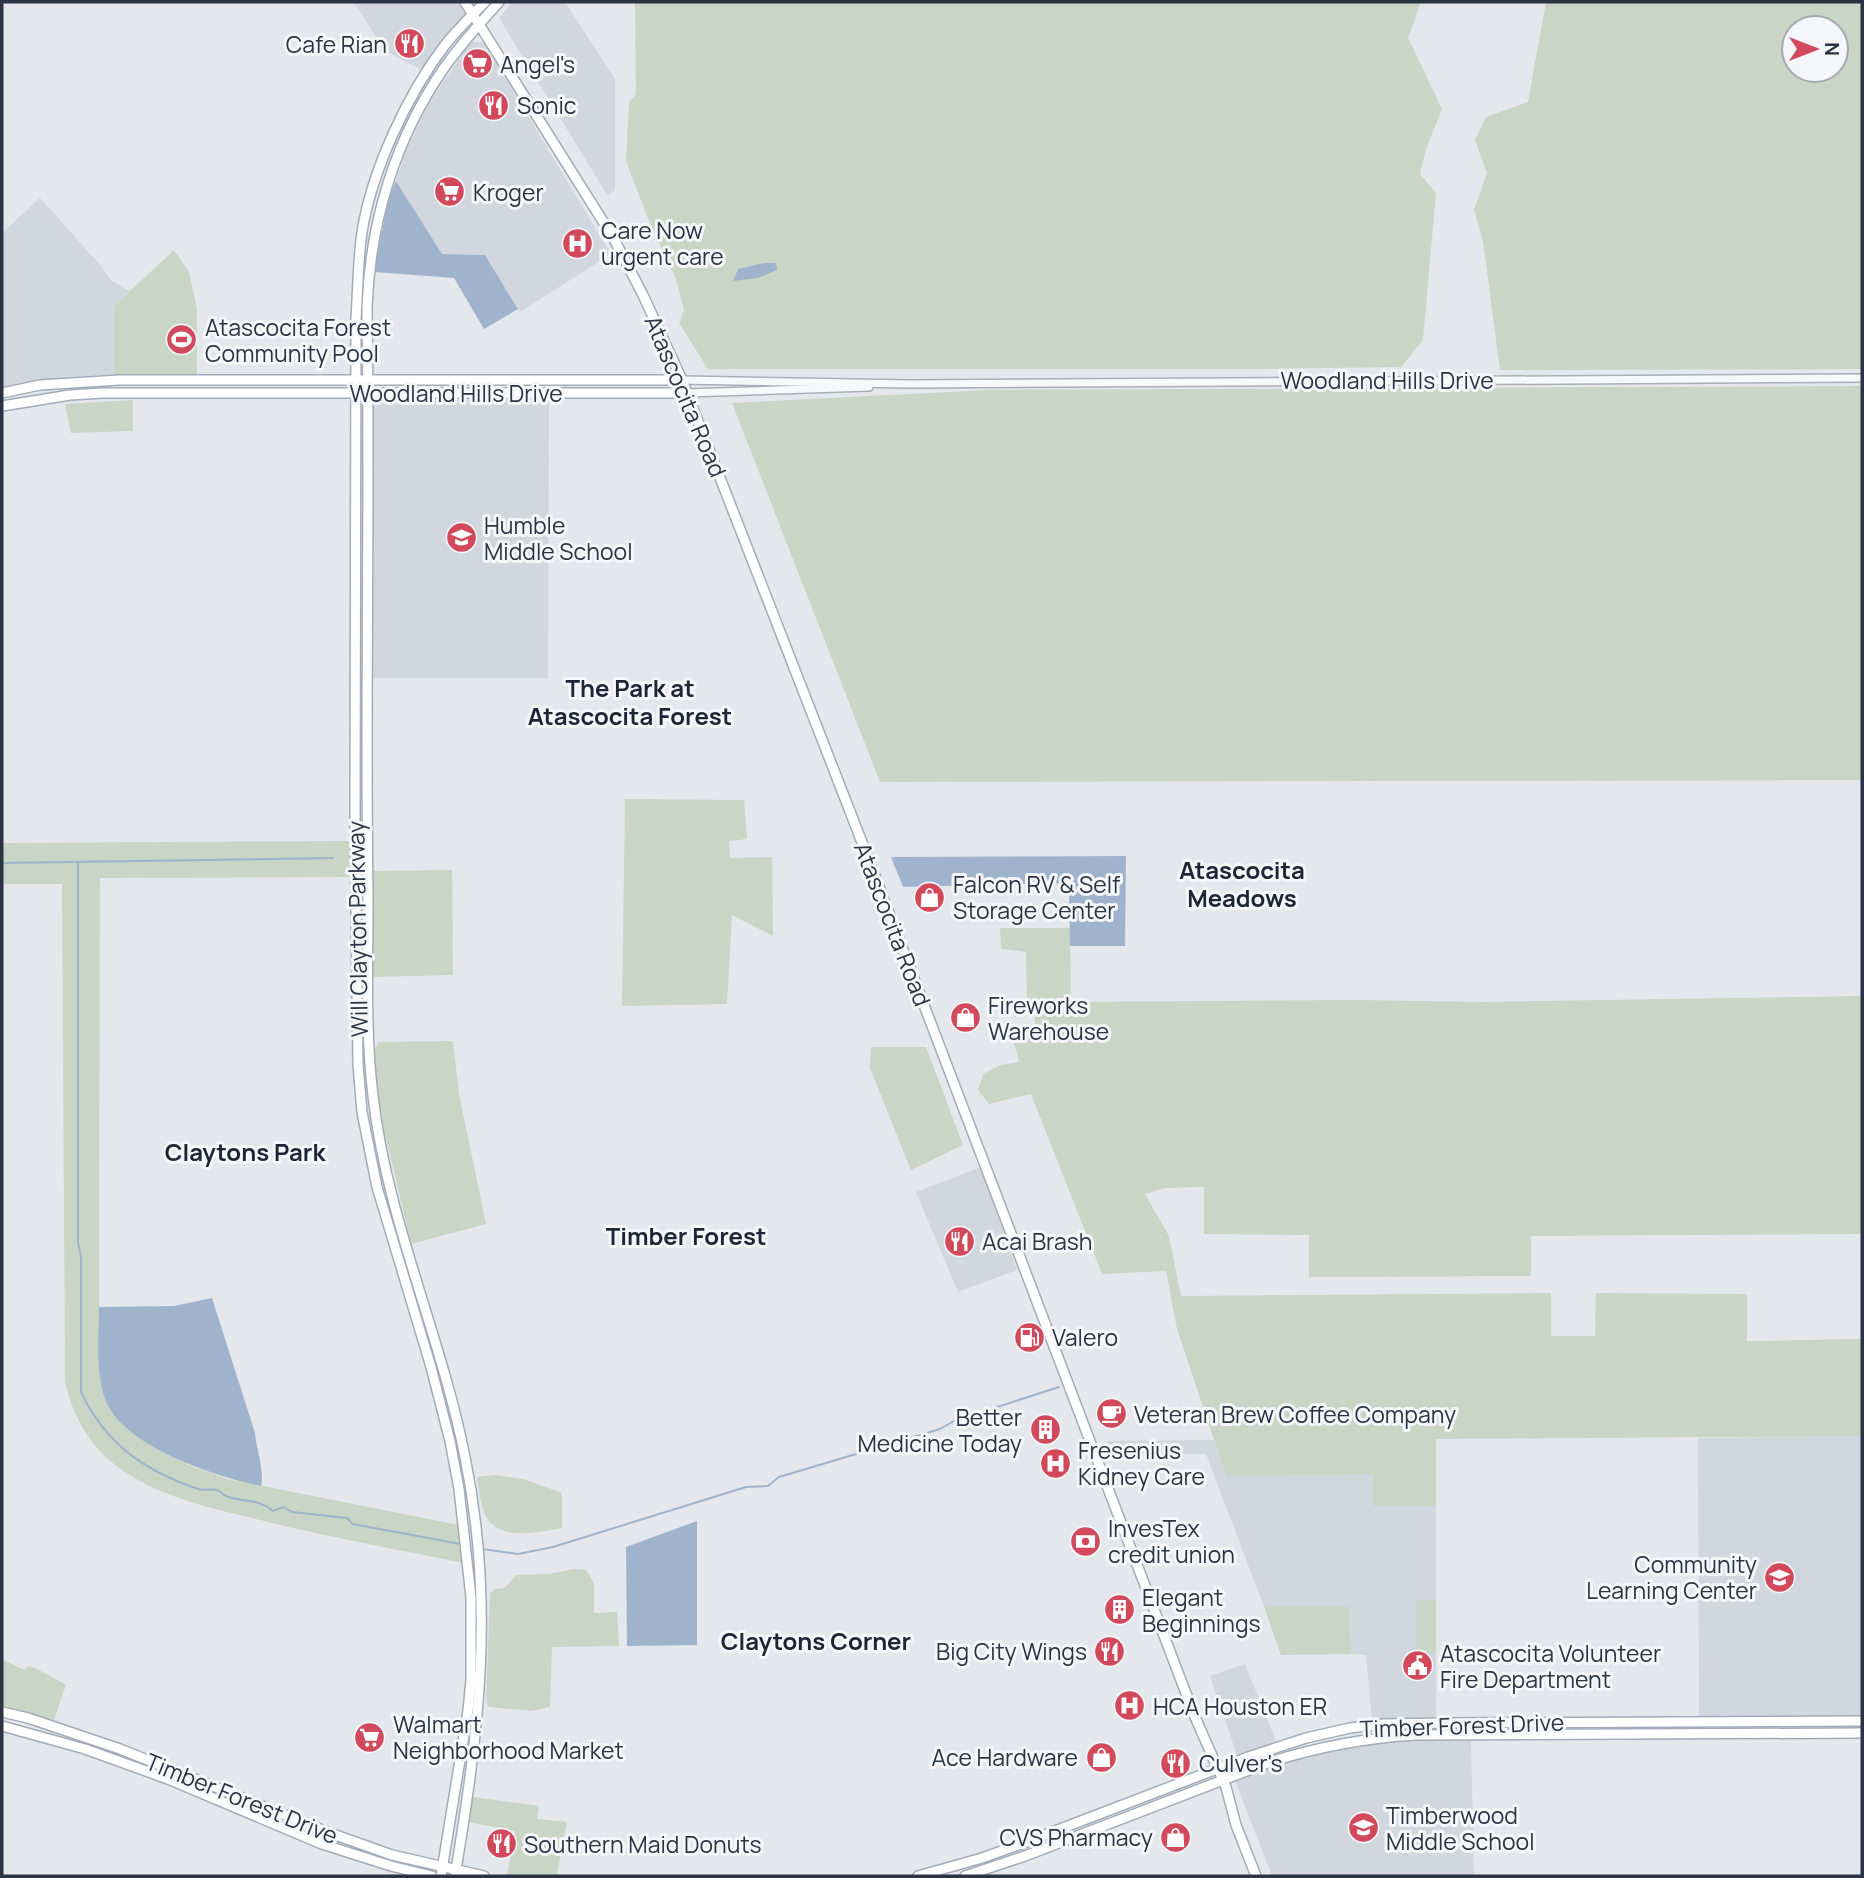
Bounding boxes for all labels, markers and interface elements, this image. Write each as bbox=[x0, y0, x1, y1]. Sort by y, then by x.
north arrow bbox=[1780, 14, 1850, 84]
restaurant icon: Cafe Rian bbox=[393, 27, 427, 61]
place label: Cafe Rian bbox=[286, 28, 387, 60]
text: N bbox=[1819, 42, 1845, 56]
supermarket icon: Angel's bbox=[460, 47, 494, 81]
place label: Angel's bbox=[500, 48, 575, 80]
restaurant icon: Sonic bbox=[477, 88, 511, 122]
place label: Sonic bbox=[517, 89, 577, 121]
supermarket icon: Kroger bbox=[433, 175, 467, 209]
place label: Kroger bbox=[473, 176, 544, 208]
place label: Care Now urgent care bbox=[601, 214, 724, 272]
hospital icon: Care Now urgent care bbox=[561, 226, 595, 260]
street label: Atascocita Road bbox=[637, 310, 735, 482]
place label: Atascocita Forest Community Pool bbox=[205, 311, 391, 369]
sports icon: Atascocita Forest Community Pool bbox=[165, 323, 199, 357]
street label: Woodland Hills Drive bbox=[1280, 364, 1494, 396]
street label: Woodland Hills Drive bbox=[349, 377, 563, 409]
place label: Humble Middle School bbox=[484, 509, 633, 567]
school or university icon: Humble Middle School bbox=[444, 521, 478, 555]
district label: The Park at Atascocita Forest bbox=[528, 671, 732, 732]
street label: Will Clayton Parkway bbox=[339, 821, 375, 1037]
street label: Atascocita Road bbox=[847, 837, 939, 1011]
district label: Atascocita Meadows bbox=[1179, 853, 1305, 914]
place label: Falcon RV & Self Storage Center bbox=[953, 868, 1120, 926]
shop icon: Falcon RV & Self Storage Center bbox=[913, 880, 947, 914]
place label: Fireworks Warehouse bbox=[988, 989, 1109, 1047]
shop icon: Fireworks Warehouse bbox=[948, 1001, 982, 1035]
district label: Claytons Park bbox=[165, 1135, 326, 1168]
district label: Timber Forest bbox=[606, 1219, 766, 1252]
restaurant icon: Acai Brash bbox=[942, 1224, 976, 1258]
place label: Acai Brash bbox=[982, 1225, 1092, 1257]
fuel station icon: Valero bbox=[1012, 1320, 1046, 1354]
place label: Valero bbox=[1052, 1321, 1118, 1353]
cafe icon: Veteran Brew Coffee Company bbox=[1094, 1397, 1128, 1431]
place label: Veteran Brew Coffee Company bbox=[1134, 1398, 1456, 1430]
place label: Better Medicine Today bbox=[858, 1401, 1022, 1459]
building icon: Better Medicine Today bbox=[1028, 1413, 1062, 1447]
place label: Fresenius Kidney Care bbox=[1078, 1434, 1205, 1492]
hospital icon: Fresenius Kidney Care bbox=[1038, 1446, 1072, 1480]
place label: InvesTex credit union bbox=[1108, 1512, 1235, 1570]
bank icon: InvesTex credit union bbox=[1068, 1524, 1102, 1558]
place label: Community Learning Center bbox=[1586, 1548, 1757, 1606]
school or university icon: Community Learning Center bbox=[1763, 1560, 1797, 1594]
place label: Elegant Beginnings bbox=[1142, 1581, 1261, 1639]
building icon: Elegant Beginnings bbox=[1102, 1593, 1136, 1627]
district label: Claytons Corner bbox=[721, 1624, 911, 1657]
restaurant icon: Big City Wings bbox=[1093, 1634, 1127, 1668]
place label: Big City Wings bbox=[936, 1635, 1087, 1667]
place label: Atascocita Volunteer Fire Department bbox=[1440, 1637, 1661, 1695]
public building icon: Atascocita Volunteer Fire Department bbox=[1400, 1649, 1434, 1683]
hospital icon: HCA Houston ER bbox=[1113, 1689, 1147, 1723]
place label: HCA Houston ER bbox=[1153, 1690, 1327, 1722]
street label: Timber Forest Drive bbox=[1359, 1705, 1565, 1745]
place label: Walmart Neighborhood Market bbox=[393, 1708, 624, 1766]
supermarket icon: Walmart Neighborhood Market bbox=[353, 1720, 387, 1754]
shop icon: Ace Hardware bbox=[1084, 1740, 1118, 1774]
place label: Ace Hardware bbox=[932, 1741, 1078, 1773]
street label: Timber Forest Drive bbox=[141, 1745, 343, 1851]
restaurant icon: Culver's bbox=[1159, 1746, 1193, 1780]
place label: Culver's bbox=[1199, 1747, 1283, 1779]
place label: Timberwood Middle School bbox=[1386, 1799, 1535, 1857]
school or university icon: Timberwood Middle School bbox=[1346, 1811, 1380, 1845]
shop icon: CVS Pharmacy bbox=[1159, 1820, 1193, 1854]
place label: CVS Pharmacy bbox=[999, 1821, 1153, 1853]
restaurant icon: Southern Maid Donuts bbox=[484, 1827, 518, 1861]
place label: Southern Maid Donuts bbox=[524, 1828, 762, 1860]

